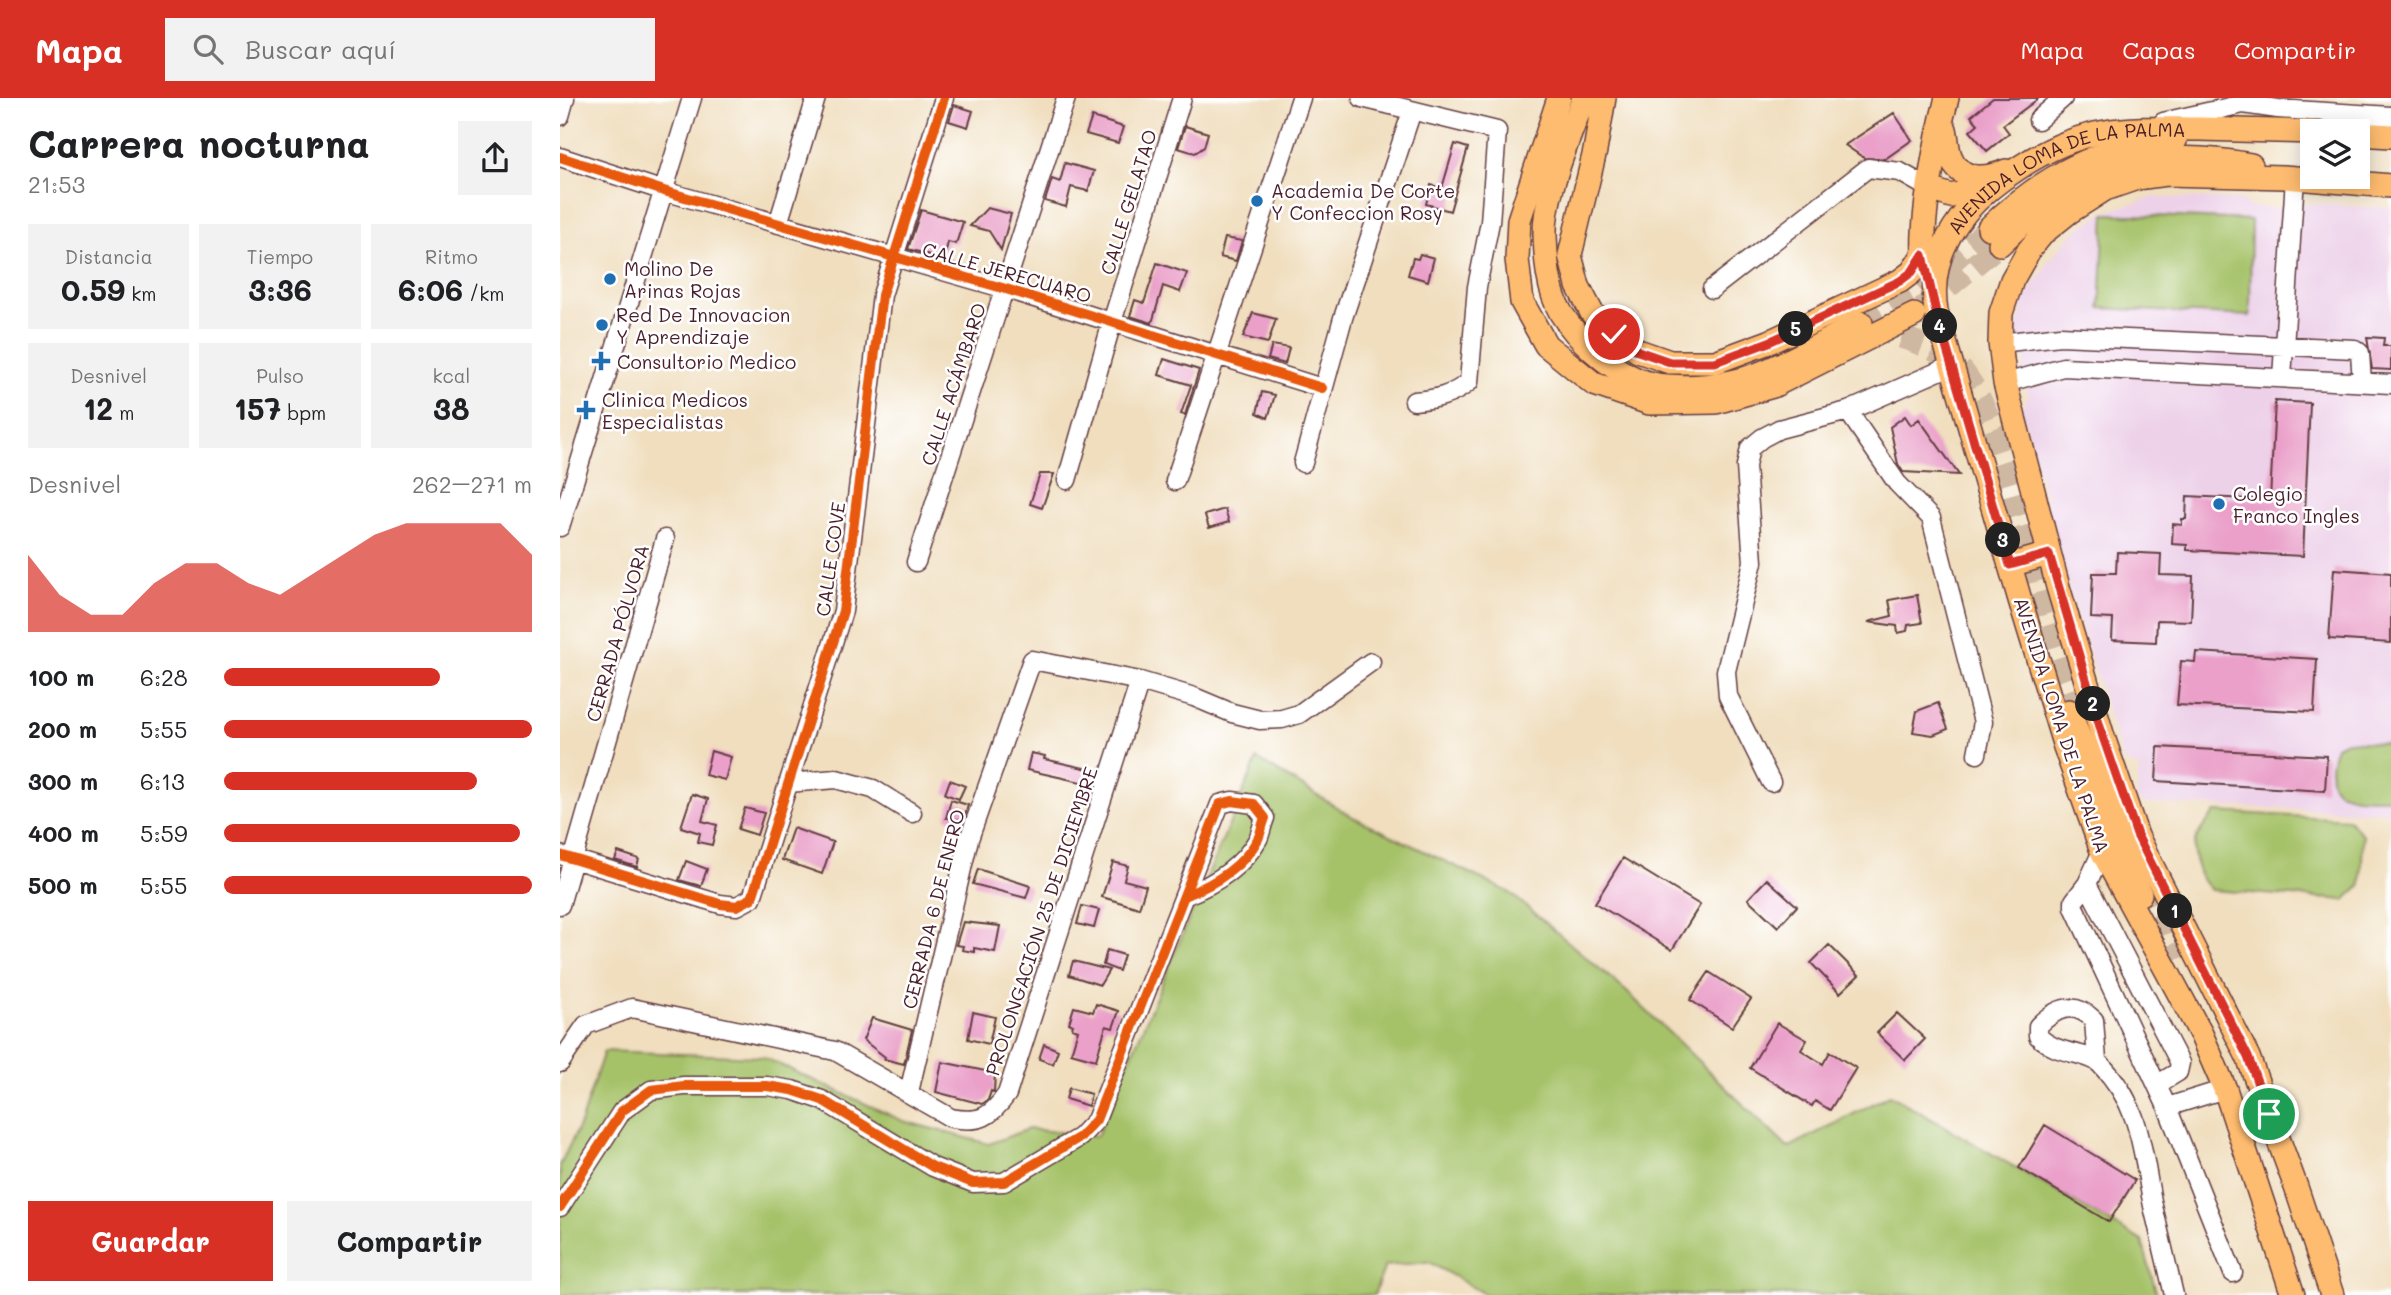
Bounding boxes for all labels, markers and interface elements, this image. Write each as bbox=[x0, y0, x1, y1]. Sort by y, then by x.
search box bbox=[165, 18, 655, 81]
text: Mapa bbox=[35, 28, 123, 71]
icon: search bbox=[189, 30, 227, 68]
text: Buscar aquí bbox=[245, 32, 396, 66]
text: Mapa bbox=[2020, 34, 2084, 65]
text: Capas bbox=[2122, 34, 2196, 65]
text: Compartir bbox=[2234, 34, 2356, 65]
street label: AVENIDA LOMA DE LA PALMA bbox=[1941, 116, 2186, 238]
text: Carrera nocturna bbox=[28, 118, 370, 168]
map controls bbox=[2300, 119, 2370, 189]
button: layers bbox=[2300, 119, 2370, 189]
button: share bbox=[458, 121, 532, 195]
street label: CALLE GELATAO bbox=[1094, 126, 1162, 278]
text: 21:53 bbox=[28, 169, 85, 199]
place label: Academia De Corte Y Confeccion Rosy bbox=[1271, 178, 1455, 225]
marker: Academia De Corte Y Confeccion Rosy bbox=[1249, 193, 1265, 209]
street label: CALLE JERECUARO bbox=[920, 236, 1094, 308]
text: Distancia bbox=[65, 244, 152, 269]
text: Tiempo bbox=[247, 244, 313, 269]
text: Ritmo bbox=[425, 244, 478, 269]
place label: Molino De Arinas Rojas bbox=[624, 256, 741, 303]
text: 0.59 bbox=[61, 269, 125, 309]
text: 3:36 bbox=[248, 269, 312, 309]
text: 6:06 bbox=[398, 269, 463, 309]
marker: Molino De Arinas Rojas bbox=[602, 271, 618, 287]
text: km bbox=[125, 281, 156, 306]
text: /km bbox=[463, 281, 505, 306]
street label: CALLE ACÁMBARO bbox=[915, 299, 991, 469]
place label: Red De Innovacion Y Aprendizaje bbox=[616, 302, 790, 349]
pin bbox=[1584, 304, 1644, 364]
pin: 4 bbox=[1922, 308, 1958, 344]
pin: 5 bbox=[1778, 312, 1814, 346]
text: 4 bbox=[1933, 313, 1946, 338]
icon: check bbox=[1595, 315, 1633, 353]
text: 5 bbox=[1790, 316, 1801, 341]
marker: Red De Innovacion Y Aprendizaje bbox=[594, 317, 610, 333]
place label: Consultorio Medico bbox=[617, 349, 796, 374]
marker: Consultorio Medico bbox=[591, 351, 611, 371]
text: Desnivel bbox=[70, 363, 147, 388]
text: Pulso bbox=[256, 363, 304, 388]
text: kcal bbox=[432, 363, 470, 388]
place label: Clinica Medicos Especialistas bbox=[602, 387, 748, 434]
text: 12 bbox=[83, 388, 113, 428]
text: 157 bbox=[234, 388, 281, 428]
text: 38 bbox=[433, 388, 470, 428]
text: m bbox=[113, 400, 134, 425]
text: bpm bbox=[281, 400, 326, 425]
marker: Clinica Medicos Especialistas bbox=[576, 400, 596, 420]
text: Desnivel bbox=[28, 469, 121, 499]
text: 262–271 m bbox=[412, 469, 532, 499]
place label: Colegio Franco Ingles bbox=[2233, 481, 2360, 528]
marker: Colegio Franco Ingles bbox=[2211, 496, 2227, 512]
street label: CALLE COVE bbox=[810, 500, 850, 618]
pin: 3 bbox=[1986, 522, 2020, 558]
text: 3 bbox=[1997, 527, 2008, 552]
street label: CERRADA PÓLVORA bbox=[580, 541, 654, 725]
street label: AVENIDA LOMA DE LA PALMA bbox=[2009, 594, 2115, 856]
text: 100 m bbox=[28, 662, 94, 692]
text: 6:28 bbox=[140, 662, 188, 692]
pin: 2 bbox=[2076, 686, 2110, 722]
text: 2 bbox=[2087, 691, 2098, 716]
text: 200 m bbox=[28, 714, 97, 744]
text: 5:55 bbox=[140, 714, 187, 744]
street label: PROLONGACIÓN 25 DE DICIEMBRE bbox=[979, 763, 1103, 1078]
text: 300 m bbox=[28, 766, 98, 796]
text: 6:13 bbox=[140, 766, 185, 796]
street label: CERRADA 6 DE ENERO bbox=[896, 807, 970, 1011]
text: 400 m bbox=[28, 818, 99, 848]
text: 5:59 bbox=[140, 818, 188, 848]
text: 500 m bbox=[28, 870, 98, 900]
text: 5:55 bbox=[140, 870, 187, 900]
pin: 1 bbox=[2158, 894, 2192, 928]
text: 1 bbox=[2170, 898, 2179, 923]
pin bbox=[2239, 1084, 2299, 1144]
icon: arrive bbox=[2250, 1095, 2288, 1133]
button: Guardar bbox=[28, 1201, 273, 1281]
button: Compartir bbox=[287, 1201, 532, 1281]

